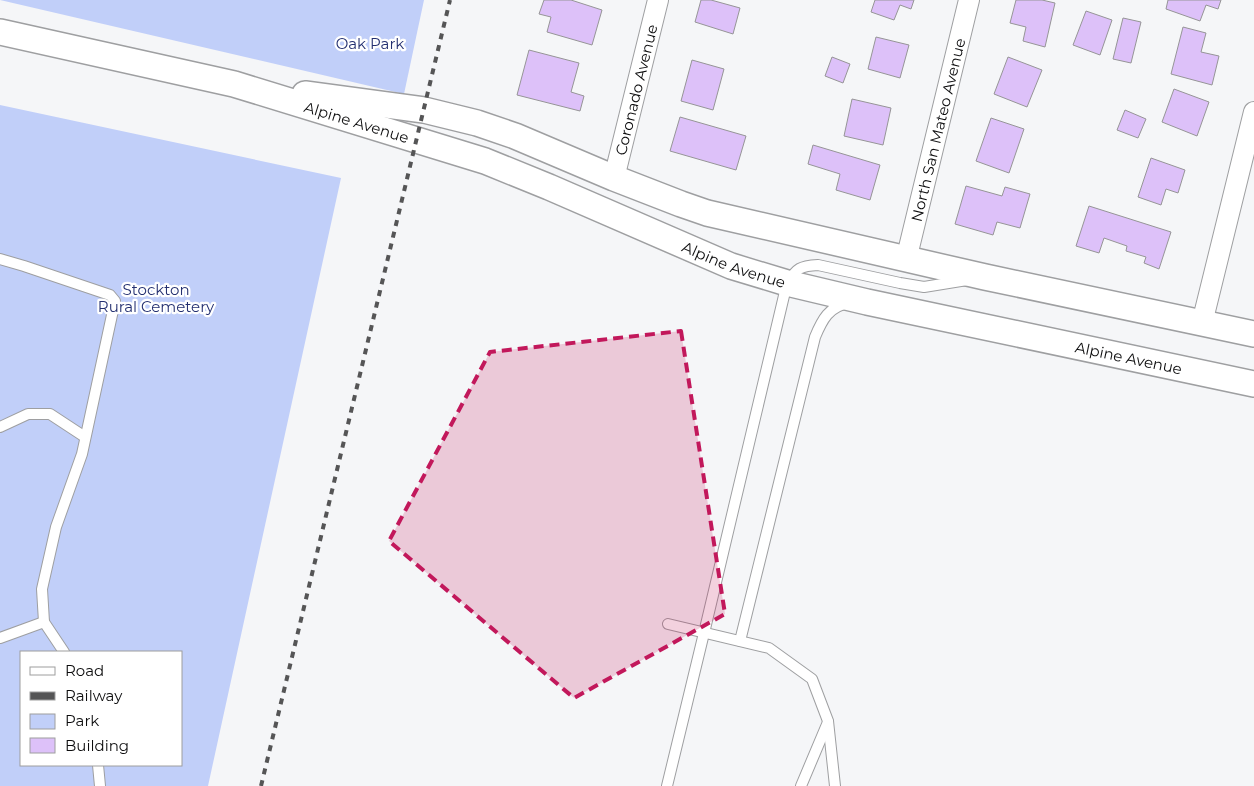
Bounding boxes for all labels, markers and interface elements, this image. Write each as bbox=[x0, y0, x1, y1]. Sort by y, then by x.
street label: Coronado Avenue bbox=[611, 22, 661, 157]
park label: Oak Park bbox=[336, 34, 404, 53]
street label: North San Mateo Avenue bbox=[906, 36, 969, 223]
street label: Alpine Avenue bbox=[302, 97, 411, 147]
street label: Alpine Avenue bbox=[679, 237, 788, 292]
park label: Stockton Rural Cemetery bbox=[98, 280, 215, 316]
street label: Alpine Avenue bbox=[1074, 337, 1184, 378]
legend bbox=[20, 651, 182, 766]
text: Road bbox=[65, 661, 104, 680]
text: Railway bbox=[65, 686, 123, 705]
text: Park bbox=[65, 711, 99, 730]
text: Building bbox=[65, 736, 129, 755]

